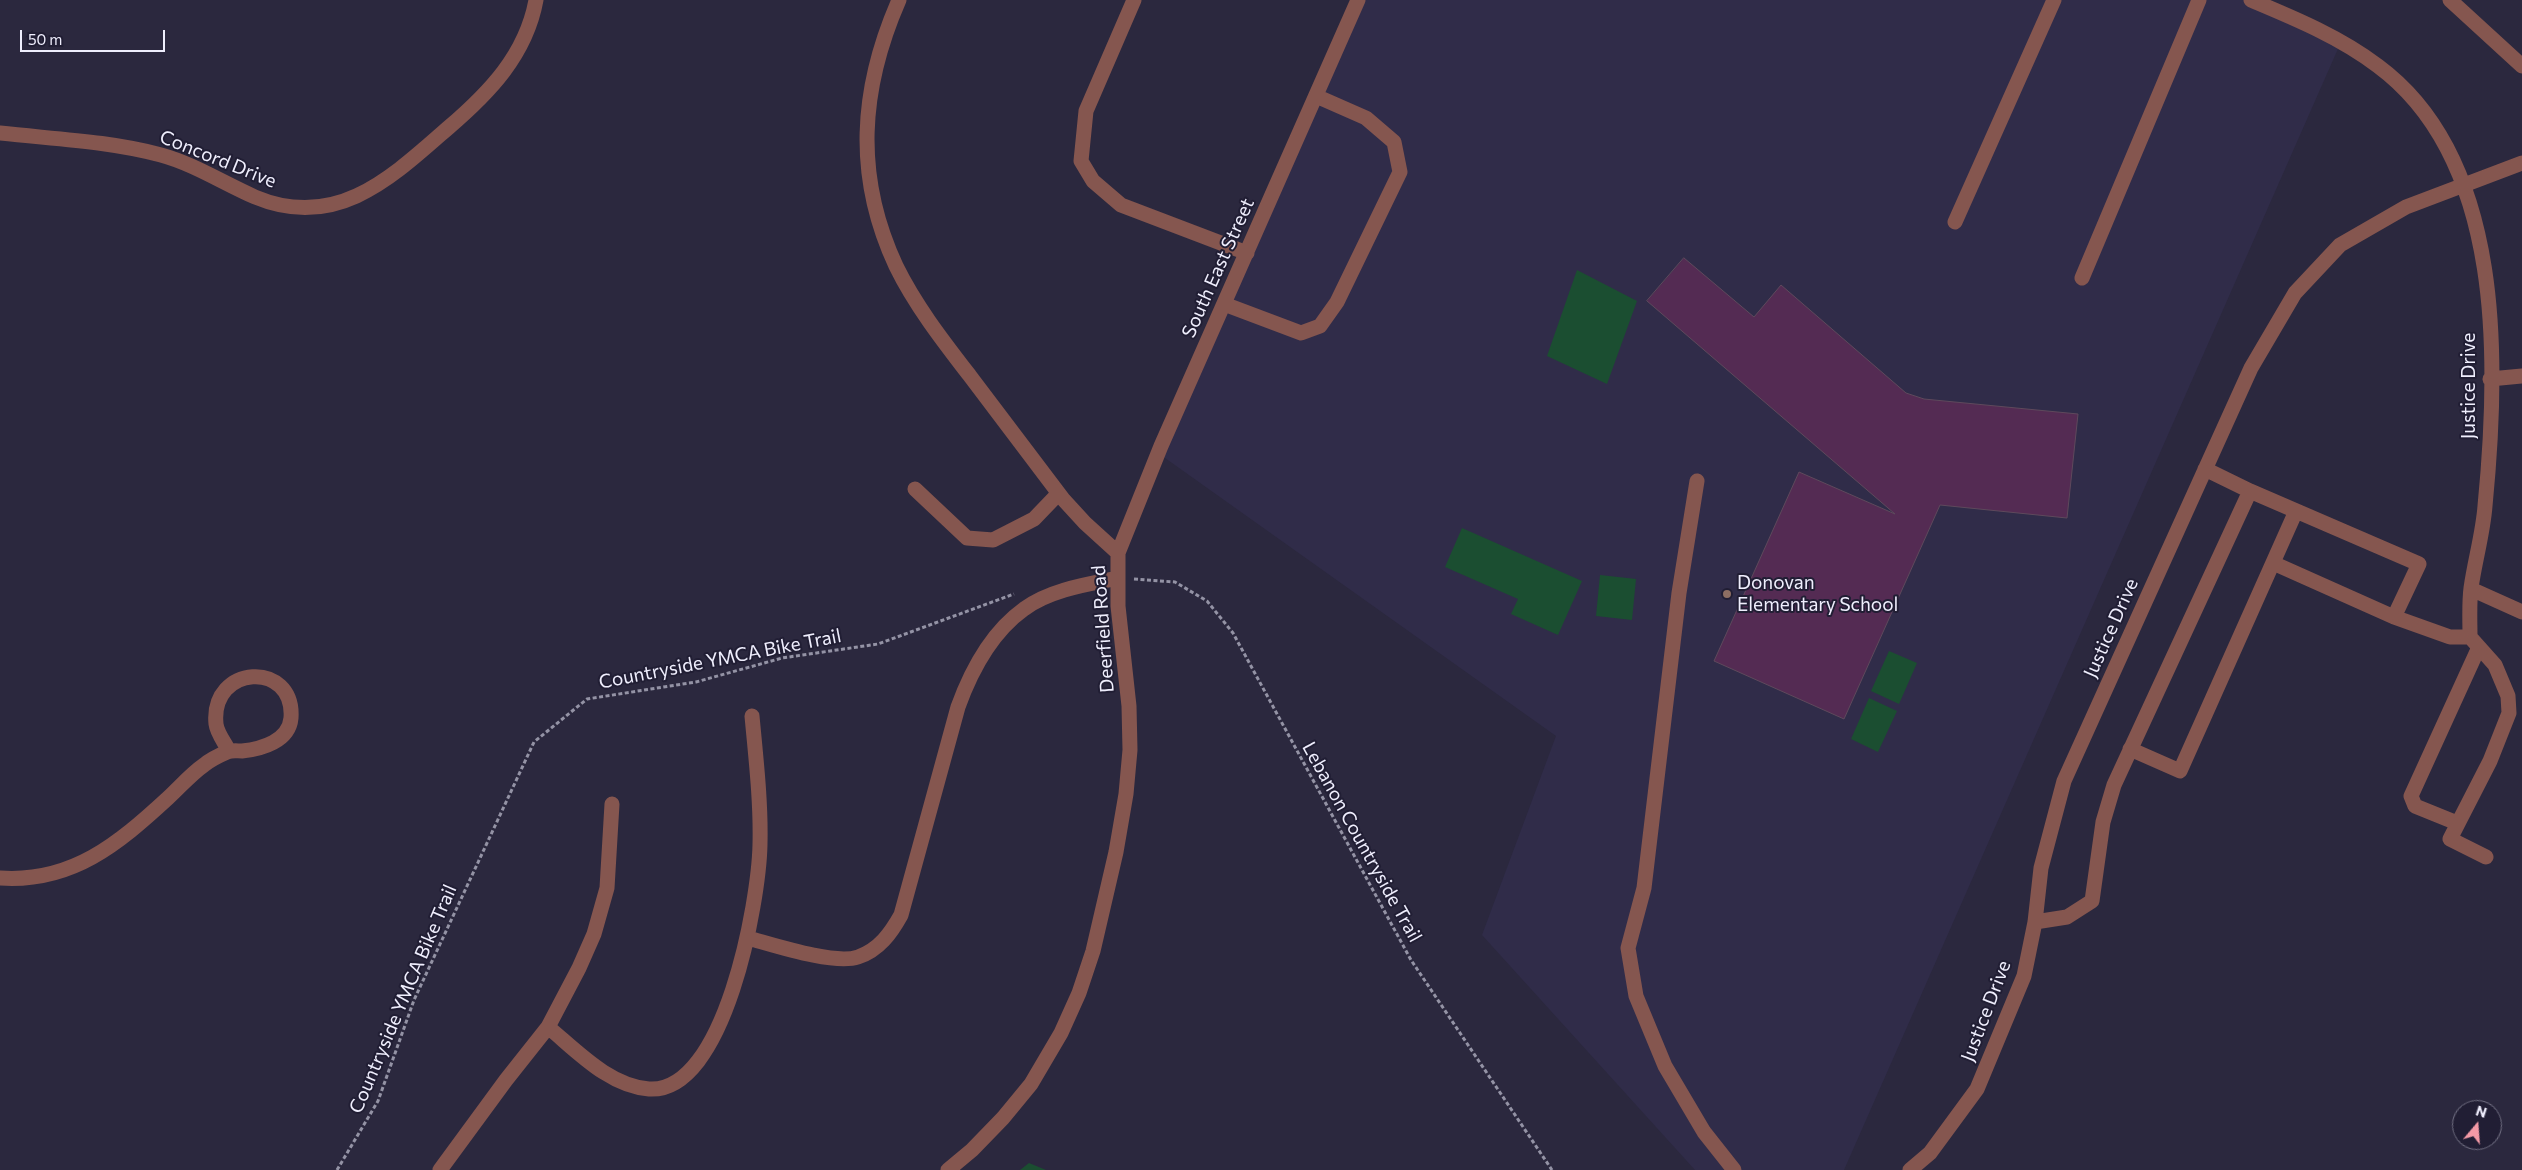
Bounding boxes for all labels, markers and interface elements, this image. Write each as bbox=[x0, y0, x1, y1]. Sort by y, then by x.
scale bar bbox=[22, 20, 168, 52]
text: 50 m bbox=[28, 30, 62, 48]
street label: Concord Drive bbox=[156, 125, 280, 193]
street label: South East Street bbox=[1177, 195, 1259, 341]
street label: Justice Drive bbox=[2458, 333, 2480, 439]
street label: Deerfield Road bbox=[1087, 564, 1119, 694]
place label: Donovan Elementary School bbox=[1737, 572, 1898, 616]
street label: Justice Drive bbox=[2079, 575, 2143, 681]
marker: Donovan Elementary School bbox=[1721, 588, 1733, 600]
street label: Countryside YMCA Bike Trail bbox=[597, 624, 843, 694]
street label: Lebanon Countryside Trail bbox=[1297, 738, 1427, 946]
street label: Countryside YMCA Bike Trail bbox=[344, 881, 462, 1117]
street label: Justice Drive bbox=[1956, 957, 2016, 1065]
north arrow bbox=[2452, 1100, 2502, 1150]
text: N bbox=[2474, 1102, 2489, 1121]

